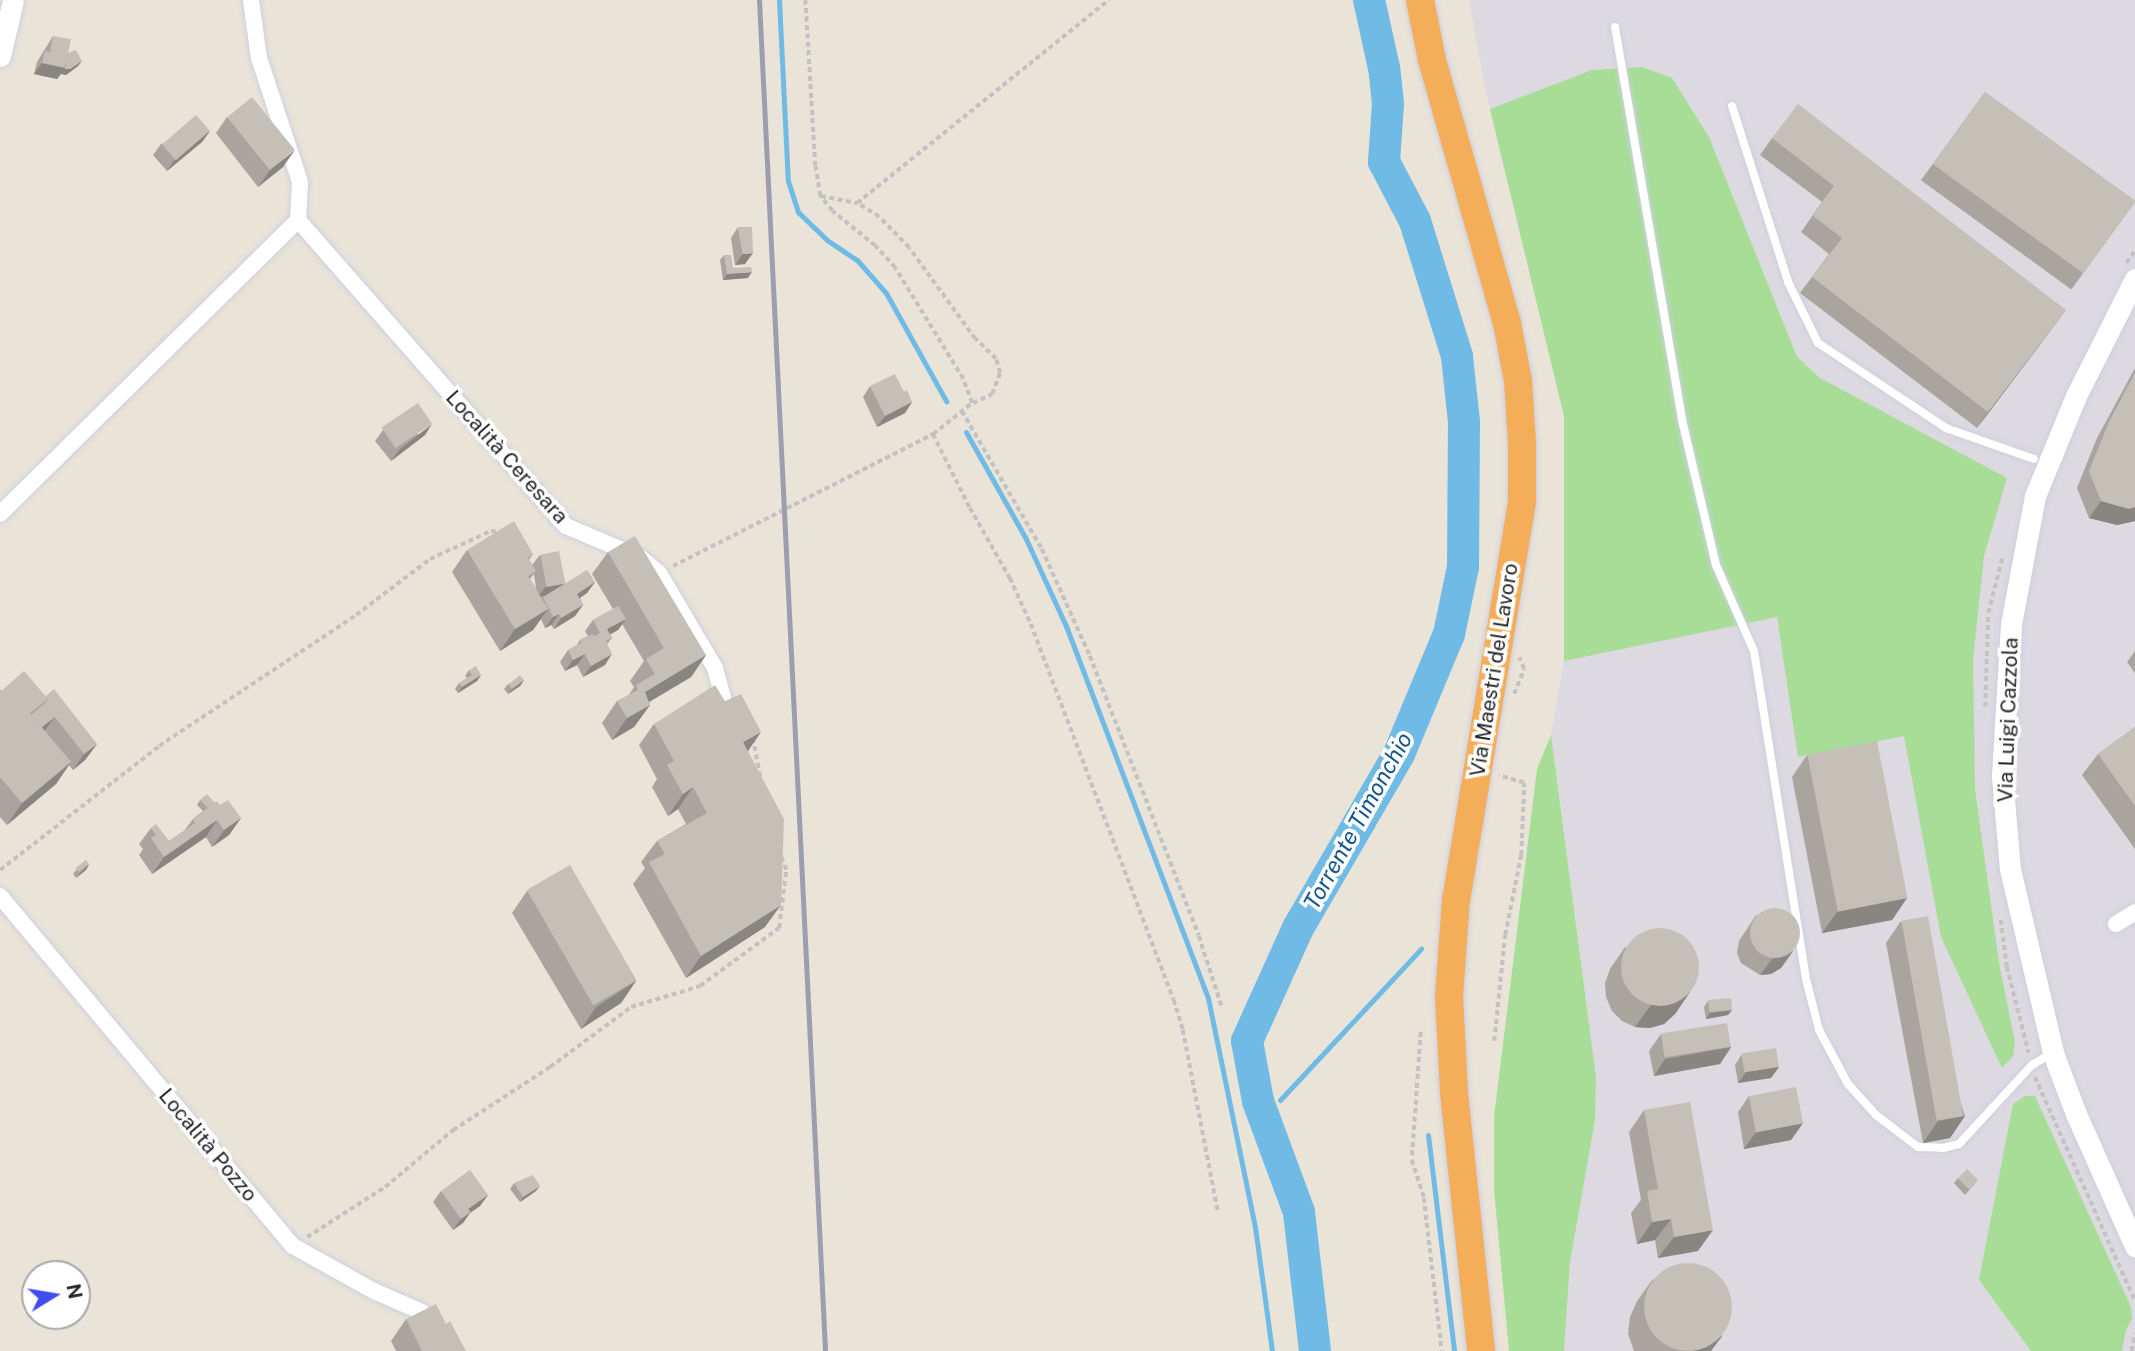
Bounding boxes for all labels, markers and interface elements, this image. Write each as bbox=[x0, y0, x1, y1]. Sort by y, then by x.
street label: Località Ceresara bbox=[441, 385, 573, 529]
street label: Via Maestri del Lavoro bbox=[1465, 561, 1523, 779]
street label: Via Luigi Cazzola bbox=[1993, 637, 2023, 803]
water label: Torrente Timonchio bbox=[1298, 727, 1418, 915]
street label: Località Pozzo bbox=[153, 1083, 263, 1207]
north arrow bbox=[21, 1260, 91, 1330]
text: N bbox=[62, 1282, 87, 1301]

